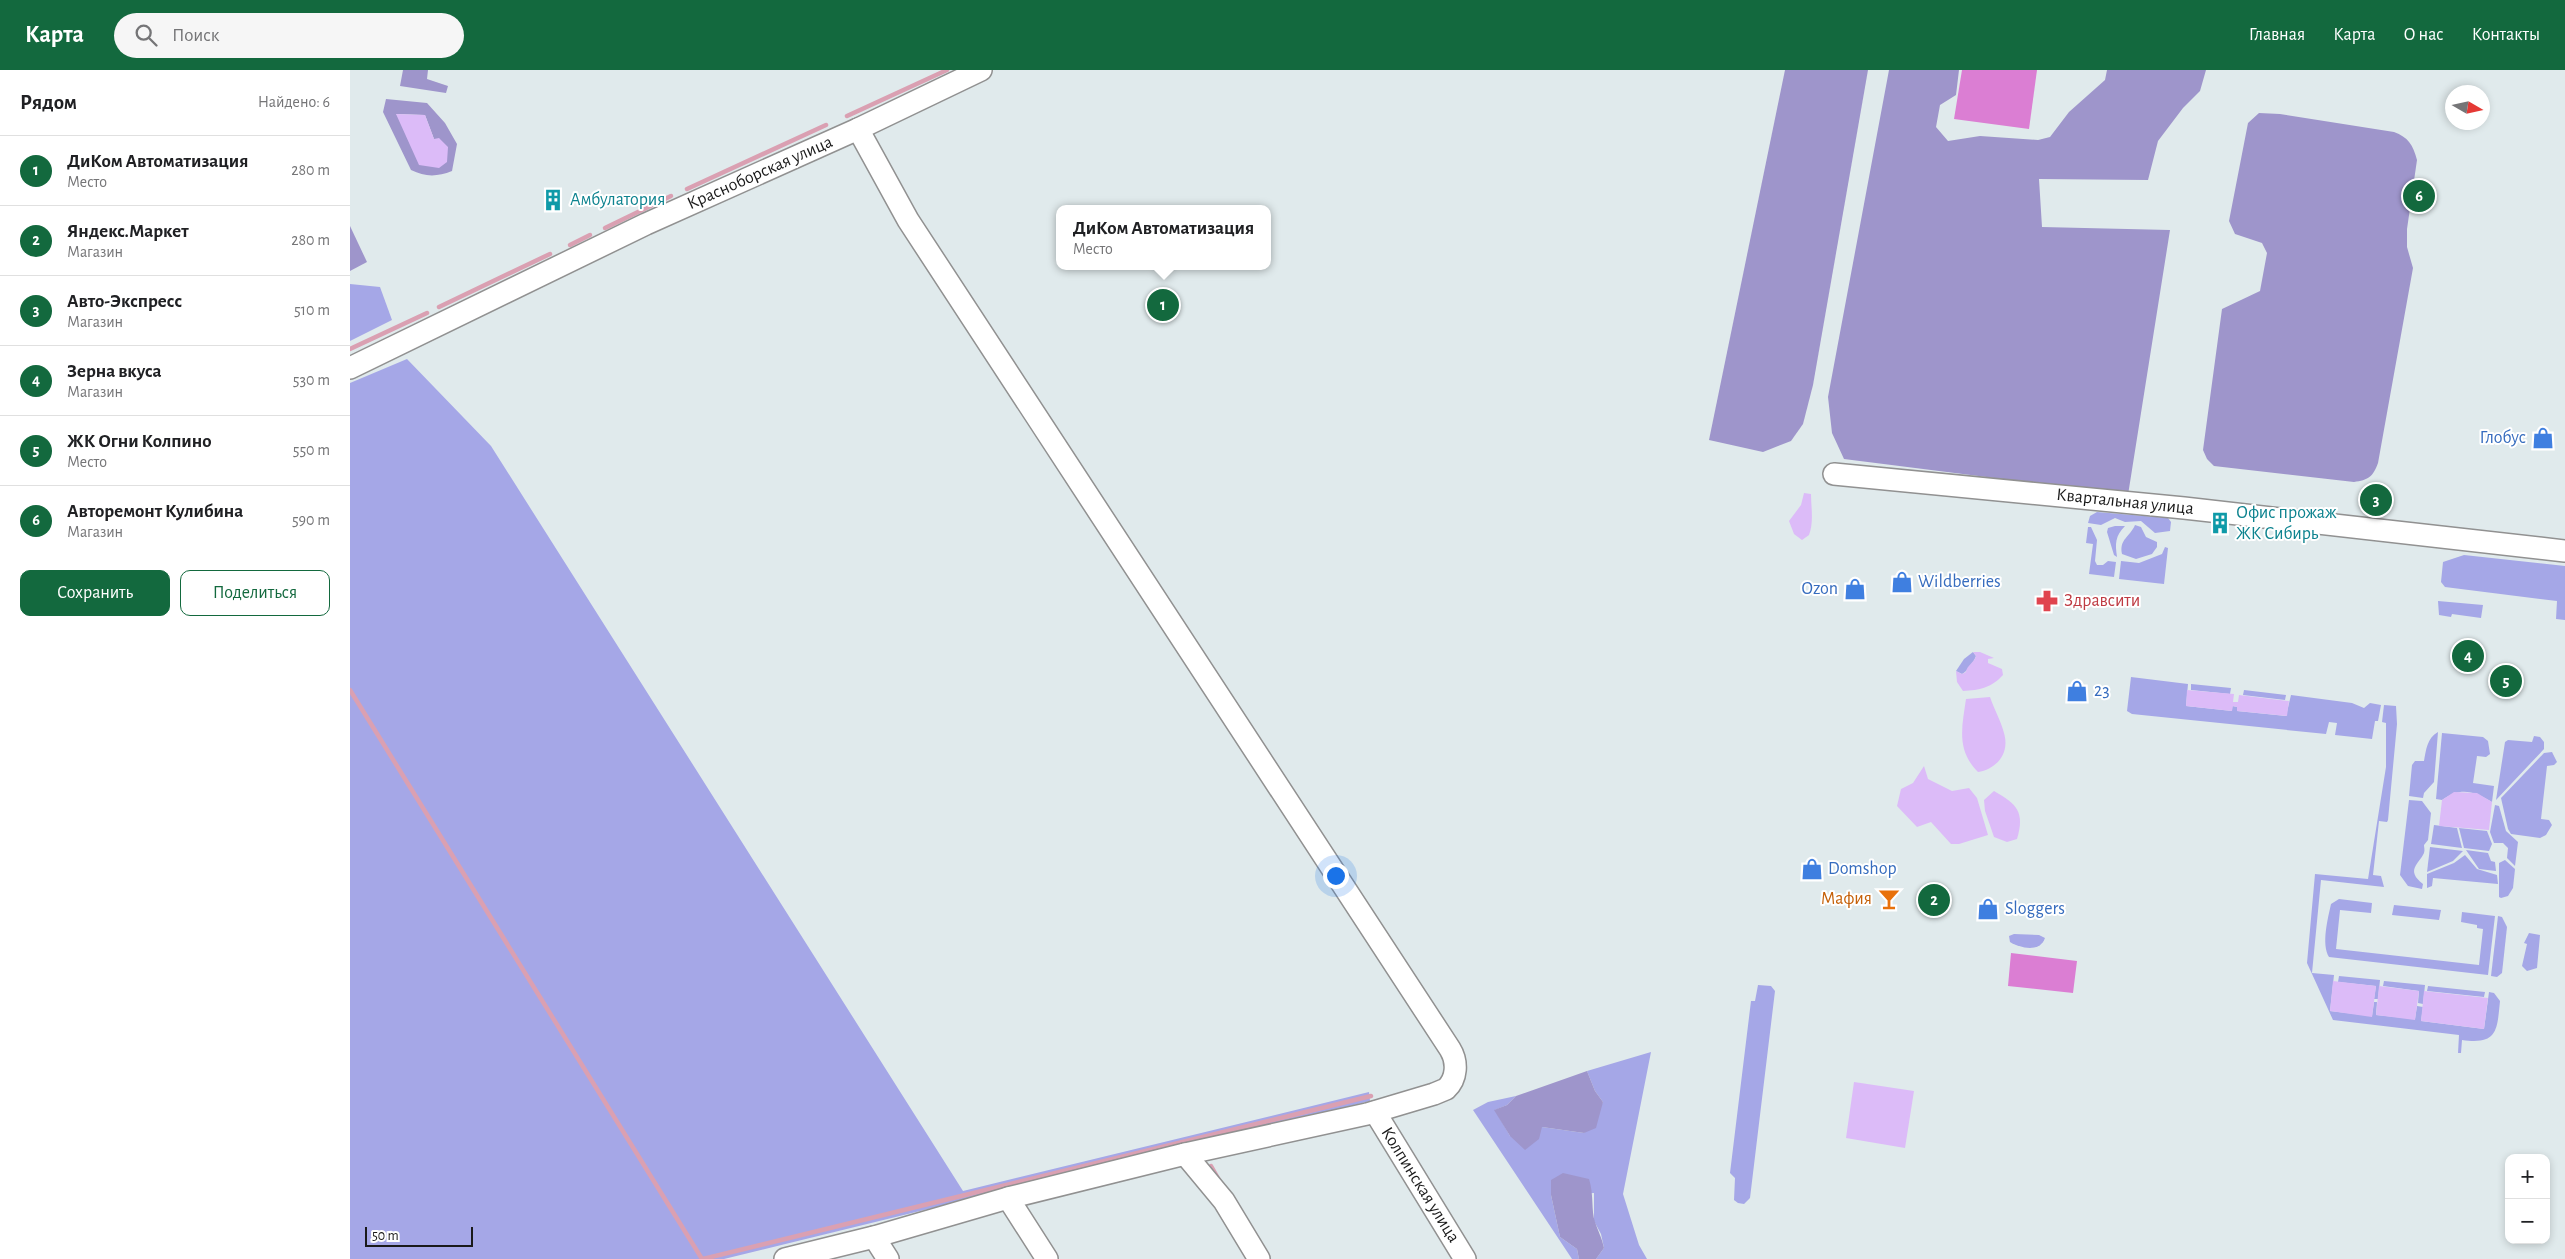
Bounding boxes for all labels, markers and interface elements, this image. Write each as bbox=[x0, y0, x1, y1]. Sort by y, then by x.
search box bbox=[114, 13, 464, 58]
icon: search bbox=[132, 21, 160, 49]
text: Карта bbox=[25, 23, 84, 47]
text: Поиск bbox=[172, 26, 219, 45]
text: Главная bbox=[2249, 26, 2305, 44]
text: Карта bbox=[2333, 26, 2375, 44]
text: О нас bbox=[2403, 26, 2444, 44]
text: Контакты bbox=[2472, 26, 2540, 44]
north arrow bbox=[2445, 85, 2490, 130]
text: Рядом bbox=[20, 92, 77, 113]
text: Найдено: 6 bbox=[258, 94, 330, 110]
street label: Красноборская улица bbox=[684, 132, 835, 213]
text: ДиКом Автоматизация bbox=[67, 152, 248, 171]
text: 1 bbox=[33, 162, 39, 178]
text: 280 m bbox=[291, 162, 330, 178]
text: Место bbox=[67, 174, 107, 190]
pin: 6 bbox=[2403, 177, 2435, 215]
building icon: Амбулатория bbox=[540, 187, 566, 213]
place label: Амбулатория bbox=[570, 190, 665, 209]
popup bbox=[1056, 205, 1271, 270]
text: ДиКом Автоматизация bbox=[1073, 219, 1254, 238]
text: Яндекс.Маркет bbox=[67, 222, 189, 241]
text: 2 bbox=[32, 232, 40, 248]
text: 280 m bbox=[291, 232, 330, 248]
text: Место bbox=[1073, 241, 1113, 257]
text: Магазин bbox=[67, 244, 123, 260]
pin: 1 bbox=[1147, 286, 1179, 324]
text: Авто-Экспресс bbox=[67, 292, 182, 311]
text: 3 bbox=[33, 302, 39, 318]
text: 510 m bbox=[294, 302, 330, 318]
text: Магазин bbox=[67, 314, 123, 330]
text: Зерна вкуса bbox=[67, 362, 162, 381]
text: 4 bbox=[32, 372, 40, 388]
text: 530 m bbox=[293, 372, 330, 388]
text: Магазин bbox=[67, 384, 123, 400]
shop icon: Глобус bbox=[2530, 425, 2556, 451]
place label: Глобус bbox=[2480, 428, 2526, 447]
text: ЖК Огни Колпино bbox=[67, 432, 211, 451]
text: 5 bbox=[33, 442, 39, 458]
text: 550 m bbox=[293, 442, 330, 458]
text: Место bbox=[67, 454, 107, 470]
pin: 3 bbox=[2360, 481, 2392, 519]
street label: Квартальная улица bbox=[2055, 486, 2195, 518]
text: Авторемонт Кулибина bbox=[67, 502, 243, 521]
place label: Офис прожаж ЖК Сибирь bbox=[2236, 504, 2337, 543]
building icon: Офис прожаж ЖК Сибирь bbox=[2207, 510, 2233, 536]
text: 6 bbox=[32, 512, 40, 528]
text: 590 m bbox=[292, 512, 330, 528]
text: Магазин bbox=[67, 524, 123, 540]
shop icon: Wildberries bbox=[1889, 569, 1915, 595]
button: Сохранить bbox=[20, 570, 170, 616]
button: Поделиться bbox=[180, 570, 330, 616]
place label: Wildberries bbox=[1918, 573, 2001, 591]
shop icon: Ozon bbox=[1842, 576, 1868, 602]
place label: Ozon bbox=[1801, 580, 1838, 598]
pharmacy icon: Здравсити bbox=[2034, 588, 2060, 614]
place label: Здравсити bbox=[2064, 592, 2140, 610]
pin: 4 bbox=[2452, 637, 2484, 675]
pin: 5 bbox=[2490, 662, 2522, 700]
shop icon: 23 bbox=[2064, 678, 2090, 704]
place label: 23 bbox=[2094, 682, 2110, 700]
shop icon: Domshop bbox=[1799, 856, 1825, 882]
place label: Domshop bbox=[1828, 860, 1897, 878]
your location bbox=[1323, 863, 1349, 889]
pin: 2 bbox=[1918, 881, 1950, 919]
bar icon: Мафия bbox=[1876, 886, 1902, 912]
place label: Мафия bbox=[1821, 890, 1872, 908]
shop icon: Sloggers bbox=[1975, 896, 2001, 922]
place label: Sloggers bbox=[2005, 900, 2065, 918]
street label: Колпинская улица bbox=[1377, 1124, 1463, 1246]
map controls bbox=[2505, 1154, 2550, 1244]
button: + bbox=[2505, 1154, 2550, 1199]
button: − bbox=[2505, 1199, 2550, 1244]
scale bar bbox=[365, 1224, 472, 1247]
text: 50 m bbox=[372, 1229, 399, 1243]

